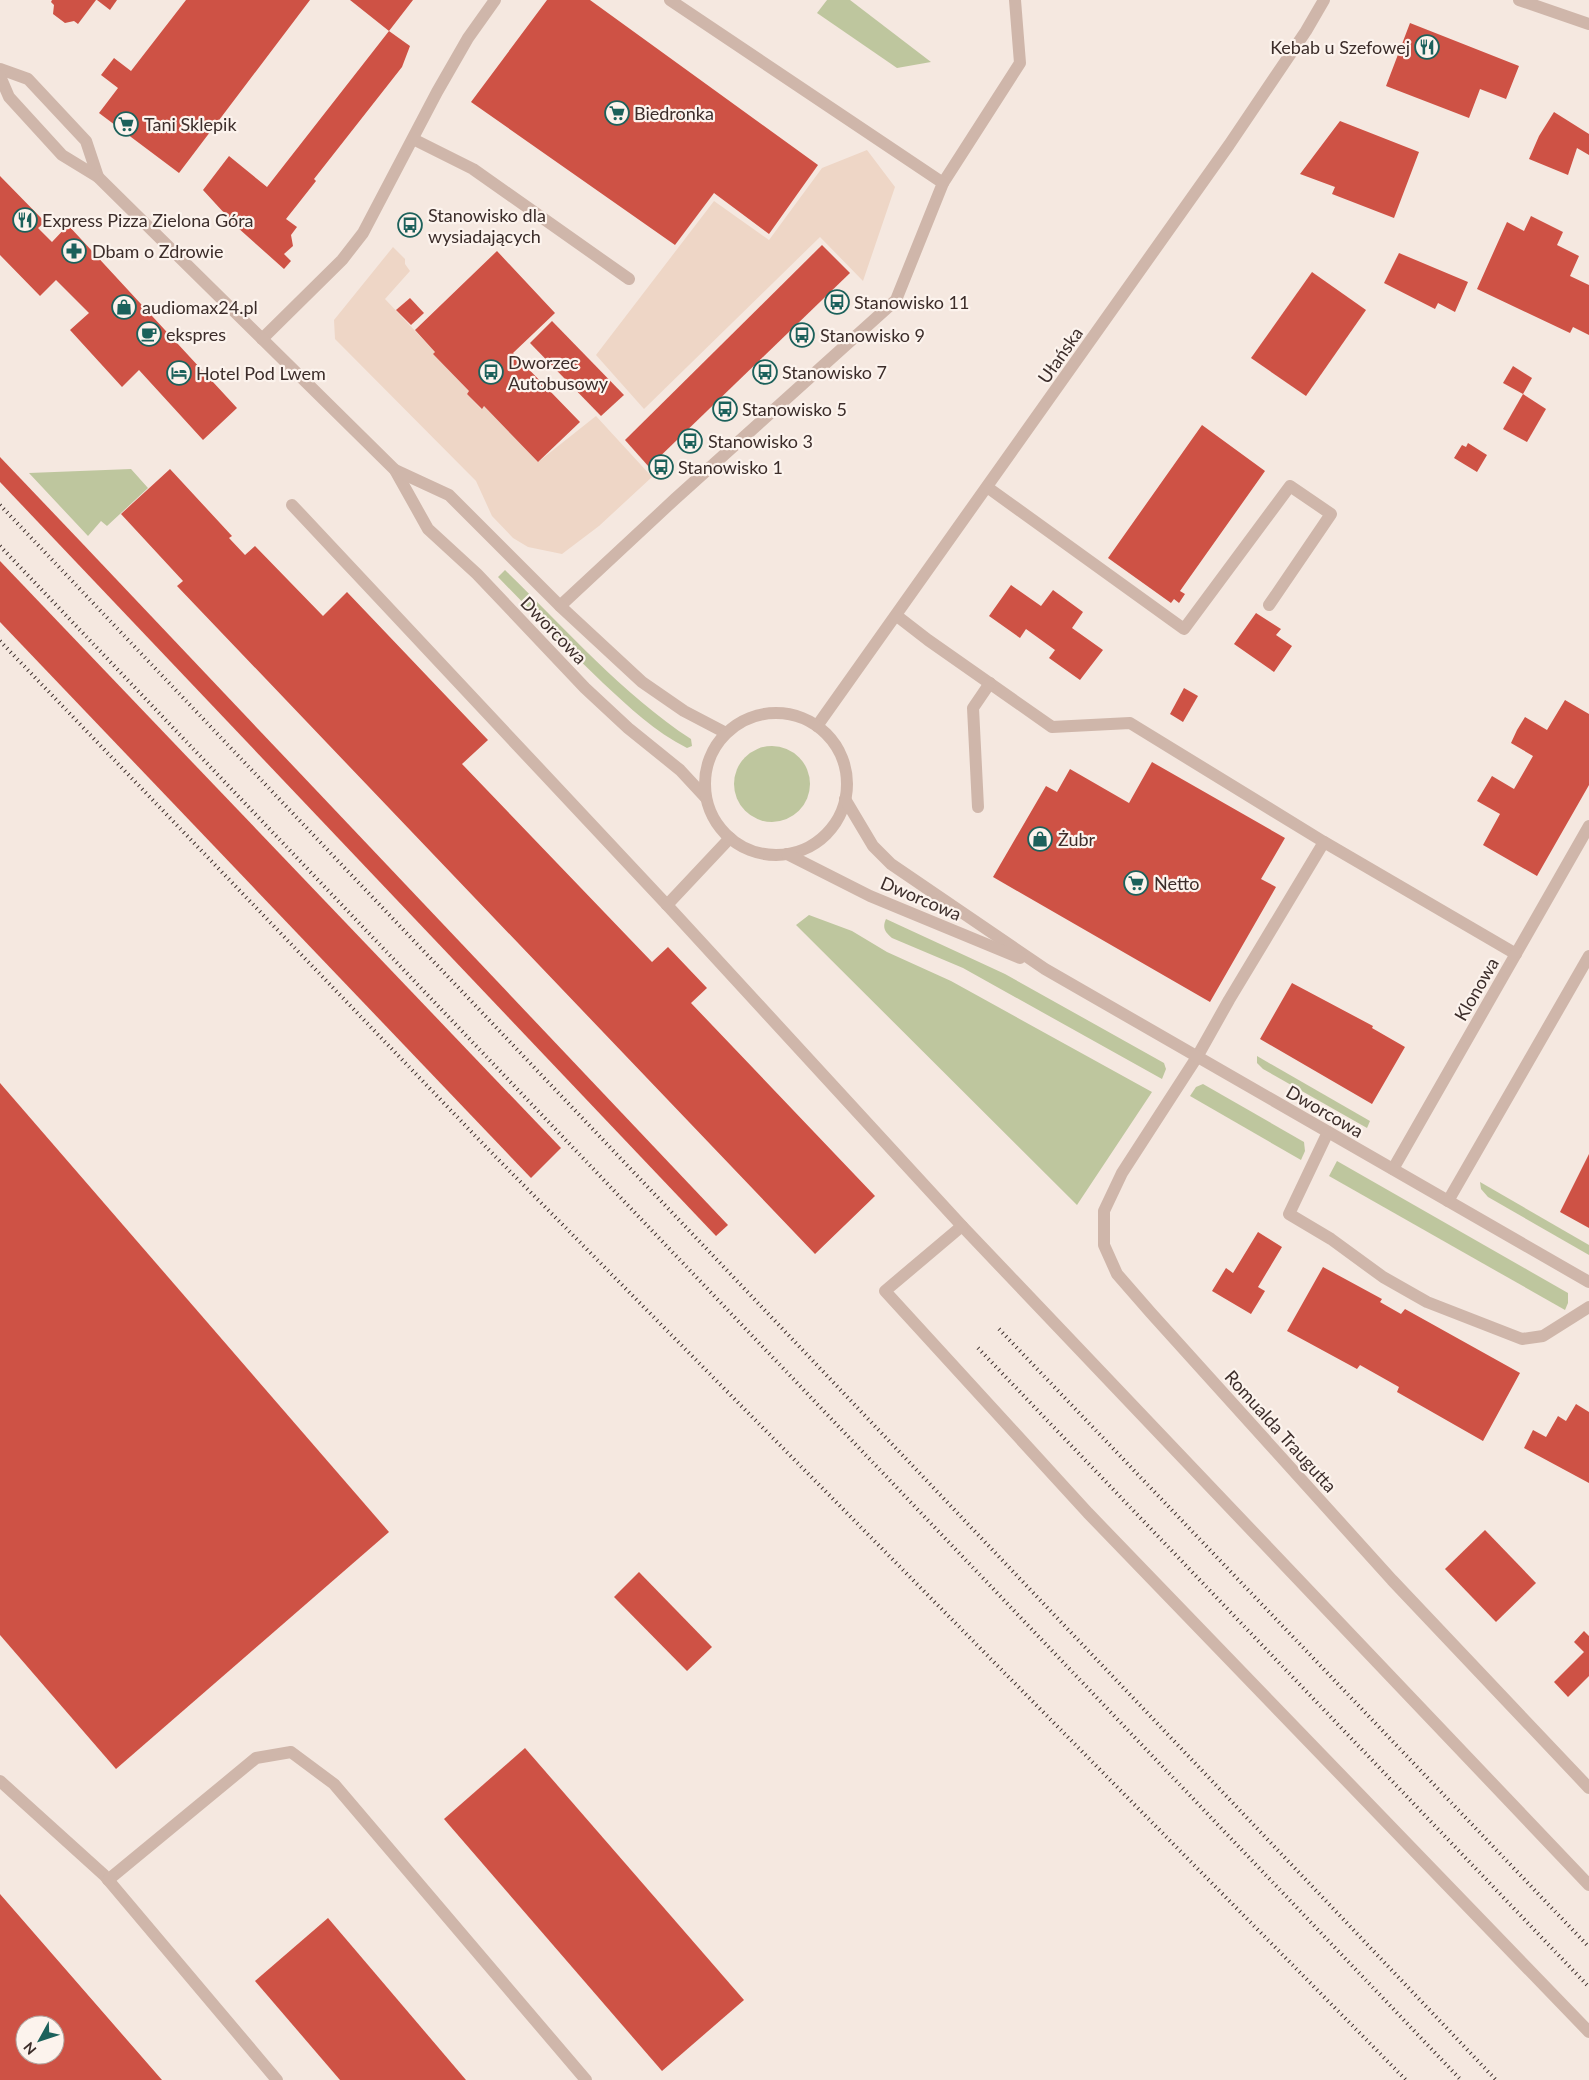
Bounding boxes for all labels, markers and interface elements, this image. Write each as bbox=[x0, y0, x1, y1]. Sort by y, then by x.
restaurant icon: Kebab u Szefowej bbox=[1414, 34, 1440, 60]
place label: Kebab u Szefowej bbox=[1270, 36, 1410, 58]
supermarket icon: Biedronka bbox=[604, 100, 630, 126]
place label: Biedronka bbox=[634, 102, 714, 124]
supermarket icon: Tani Sklepik bbox=[113, 111, 139, 137]
place label: Tani Sklepik bbox=[144, 113, 237, 135]
place label: Stanowisko dla wysiadających bbox=[428, 204, 546, 247]
restaurant icon: Express Pizza Zielona Góra bbox=[12, 207, 38, 233]
place label: Express Pizza Zielona Góra bbox=[42, 209, 254, 231]
bus stop icon: Stanowisko dla wysiadających bbox=[397, 212, 423, 238]
pharmacy icon: Dbam o Zdrowie bbox=[61, 238, 87, 264]
place label: Dbam o Zdrowie bbox=[92, 240, 224, 262]
bus stop icon: Stanowisko 11 bbox=[824, 289, 850, 315]
place label: Stanowisko 11 bbox=[854, 291, 969, 313]
shop icon: audiomax24.pl bbox=[111, 294, 137, 320]
place label: audiomax24.pl bbox=[142, 296, 258, 318]
cafe icon: ekspres bbox=[136, 321, 162, 347]
bus stop icon: Stanowisko 9 bbox=[789, 322, 815, 348]
place label: ekspres bbox=[166, 323, 226, 345]
street label: Ułańska bbox=[1033, 323, 1087, 387]
place label: Stanowisko 9 bbox=[820, 324, 925, 346]
place label: Dworzec Autobusowy bbox=[508, 351, 609, 394]
bus stop icon: Dworzec Autobusowy bbox=[478, 359, 504, 385]
bus stop icon: Stanowisko 7 bbox=[752, 359, 778, 385]
hotel icon: Hotel Pod Lwem bbox=[166, 360, 192, 386]
place label: Stanowisko 7 bbox=[782, 361, 887, 383]
place label: Hotel Pod Lwem bbox=[196, 362, 326, 384]
bus stop icon: Stanowisko 5 bbox=[712, 396, 738, 422]
place label: Stanowisko 5 bbox=[742, 398, 847, 420]
bus stop icon: Stanowisko 3 bbox=[677, 428, 703, 454]
place label: Stanowisko 3 bbox=[708, 430, 813, 452]
bus stop icon: Stanowisko 1 bbox=[648, 454, 674, 480]
place label: Stanowisko 1 bbox=[678, 456, 783, 478]
street label: Dworcowa bbox=[516, 592, 592, 668]
shop icon: Żubr bbox=[1027, 826, 1053, 852]
place label: Żubr bbox=[1058, 828, 1096, 850]
supermarket icon: Netto bbox=[1123, 870, 1149, 896]
street label: Dworcowa bbox=[877, 871, 965, 925]
place label: Netto bbox=[1154, 872, 1199, 894]
street label: Klonowa bbox=[1449, 953, 1503, 1025]
street label: Dworcowa bbox=[1282, 1080, 1368, 1142]
street label: Romualda Traugutta bbox=[1220, 1365, 1342, 1497]
north arrow bbox=[15, 2015, 65, 2065]
text: N bbox=[20, 2039, 40, 2058]

